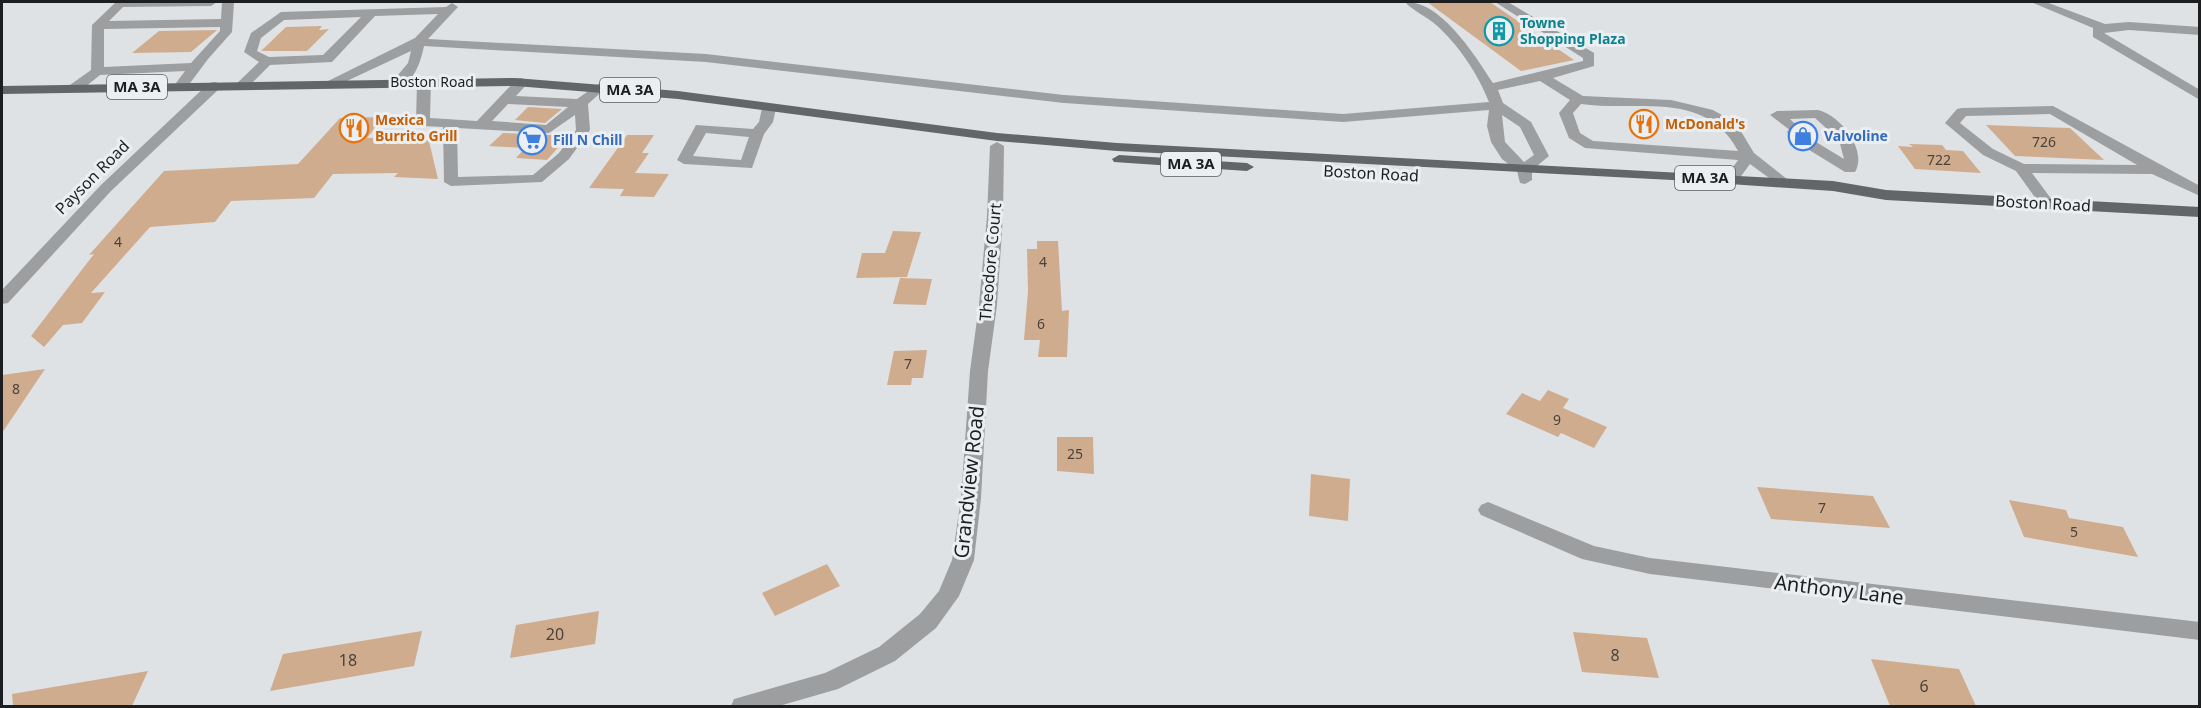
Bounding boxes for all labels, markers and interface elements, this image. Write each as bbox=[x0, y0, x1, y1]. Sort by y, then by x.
place label: Towne Shopping Plaza bbox=[1520, 13, 1626, 48]
building icon: Towne Shopping Plaza bbox=[1483, 15, 1515, 47]
street label: Boston Road bbox=[390, 72, 474, 91]
road number: MA 3A bbox=[107, 75, 167, 99]
road number: MA 3A bbox=[600, 78, 660, 102]
restaurant icon: McDonald's bbox=[1628, 108, 1660, 140]
place label: Mexica Burrito Grill bbox=[375, 110, 458, 145]
restaurant icon: Mexica Burrito Grill bbox=[338, 112, 370, 144]
place label: McDonald's bbox=[1665, 114, 1745, 133]
shop icon: Valvoline bbox=[1787, 120, 1819, 152]
supermarket icon: Fill N Chill bbox=[516, 124, 548, 156]
place label: Valvoline bbox=[1824, 126, 1888, 145]
place label: Fill N Chill bbox=[553, 130, 623, 149]
house number: 726 bbox=[2032, 132, 2056, 151]
street label: Payson Road bbox=[50, 135, 134, 219]
house number: 722 bbox=[1927, 150, 1951, 169]
road number: MA 3A bbox=[1161, 152, 1221, 176]
street label: Boston Road bbox=[1323, 160, 1419, 186]
road number: MA 3A bbox=[1675, 166, 1735, 190]
street label: Boston Road bbox=[1995, 190, 2091, 216]
street label: Theodore Court bbox=[974, 202, 1006, 322]
house number: 4 bbox=[114, 232, 122, 251]
house number: 4 bbox=[1039, 252, 1047, 271]
house number: 6 bbox=[1037, 314, 1045, 333]
house number: 7 bbox=[904, 354, 912, 373]
house number: 8 bbox=[12, 379, 20, 398]
street label: Grandview Road bbox=[947, 404, 990, 560]
house number: 9 bbox=[1553, 410, 1561, 429]
house number: 25 bbox=[1067, 444, 1083, 463]
house number: 7 bbox=[1818, 498, 1826, 517]
house number: 5 bbox=[2070, 522, 2078, 541]
street label: Anthony Lane bbox=[1773, 568, 1905, 611]
house number: 20 bbox=[546, 623, 564, 645]
house number: 8 bbox=[1610, 644, 1620, 666]
house number: 18 bbox=[339, 649, 357, 671]
house number: 6 bbox=[1919, 675, 1929, 697]

